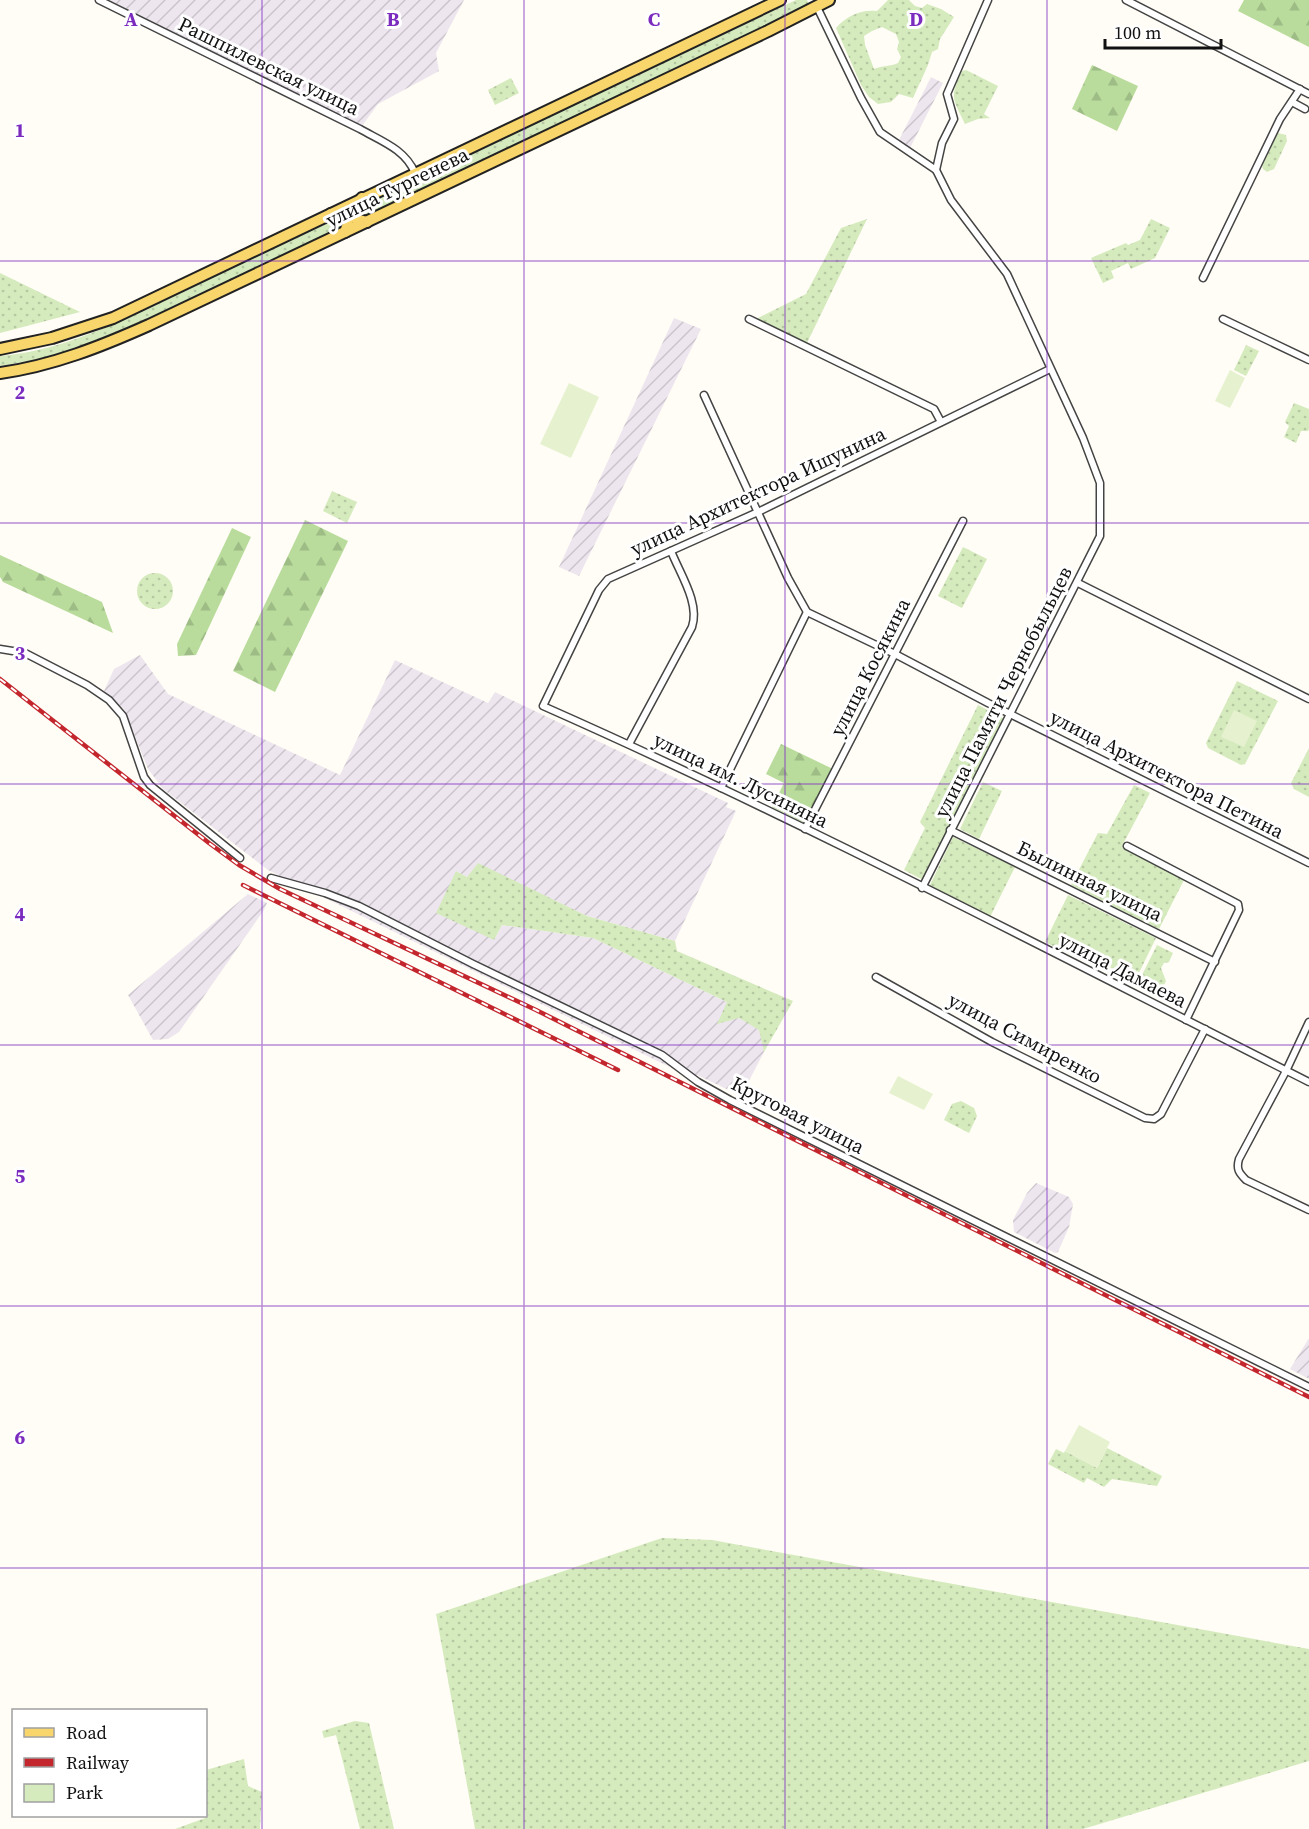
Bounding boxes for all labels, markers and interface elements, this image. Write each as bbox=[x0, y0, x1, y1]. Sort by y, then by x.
text: A bbox=[124, 5, 138, 33]
text: B bbox=[386, 5, 400, 33]
text: C bbox=[648, 5, 660, 33]
text: D bbox=[909, 5, 923, 33]
street label: Рашпилевская улица bbox=[174, 10, 365, 122]
scale bar bbox=[1105, 12, 1220, 50]
text: 100 m bbox=[1114, 20, 1161, 45]
text: 1 bbox=[15, 116, 25, 144]
street label: улица Тургенева bbox=[321, 140, 474, 234]
text: 2 bbox=[15, 378, 26, 406]
street label: улица Архитектора Ишунина bbox=[626, 419, 891, 563]
street label: улица Памяти Чернобыльцев bbox=[927, 562, 1079, 822]
street label: улица Косякина bbox=[823, 592, 917, 741]
text: 3 bbox=[15, 639, 26, 667]
street label: улица Архитектора Петина bbox=[1045, 703, 1290, 846]
street label: улица им. Лусиняна bbox=[649, 725, 834, 835]
street label: Былинная улица bbox=[1013, 834, 1168, 929]
text: 4 bbox=[15, 900, 26, 928]
street label: улица Дамаева bbox=[1054, 926, 1193, 1015]
street label: улица Симиренко bbox=[943, 986, 1107, 1090]
street label: Круговая улица bbox=[727, 1069, 870, 1161]
text: 5 bbox=[15, 1162, 26, 1190]
text: 6 bbox=[15, 1423, 26, 1451]
legend bbox=[12, 1709, 207, 1817]
text: Road bbox=[66, 1720, 107, 1745]
text: Railway bbox=[66, 1750, 130, 1775]
text: Park bbox=[66, 1780, 103, 1805]

